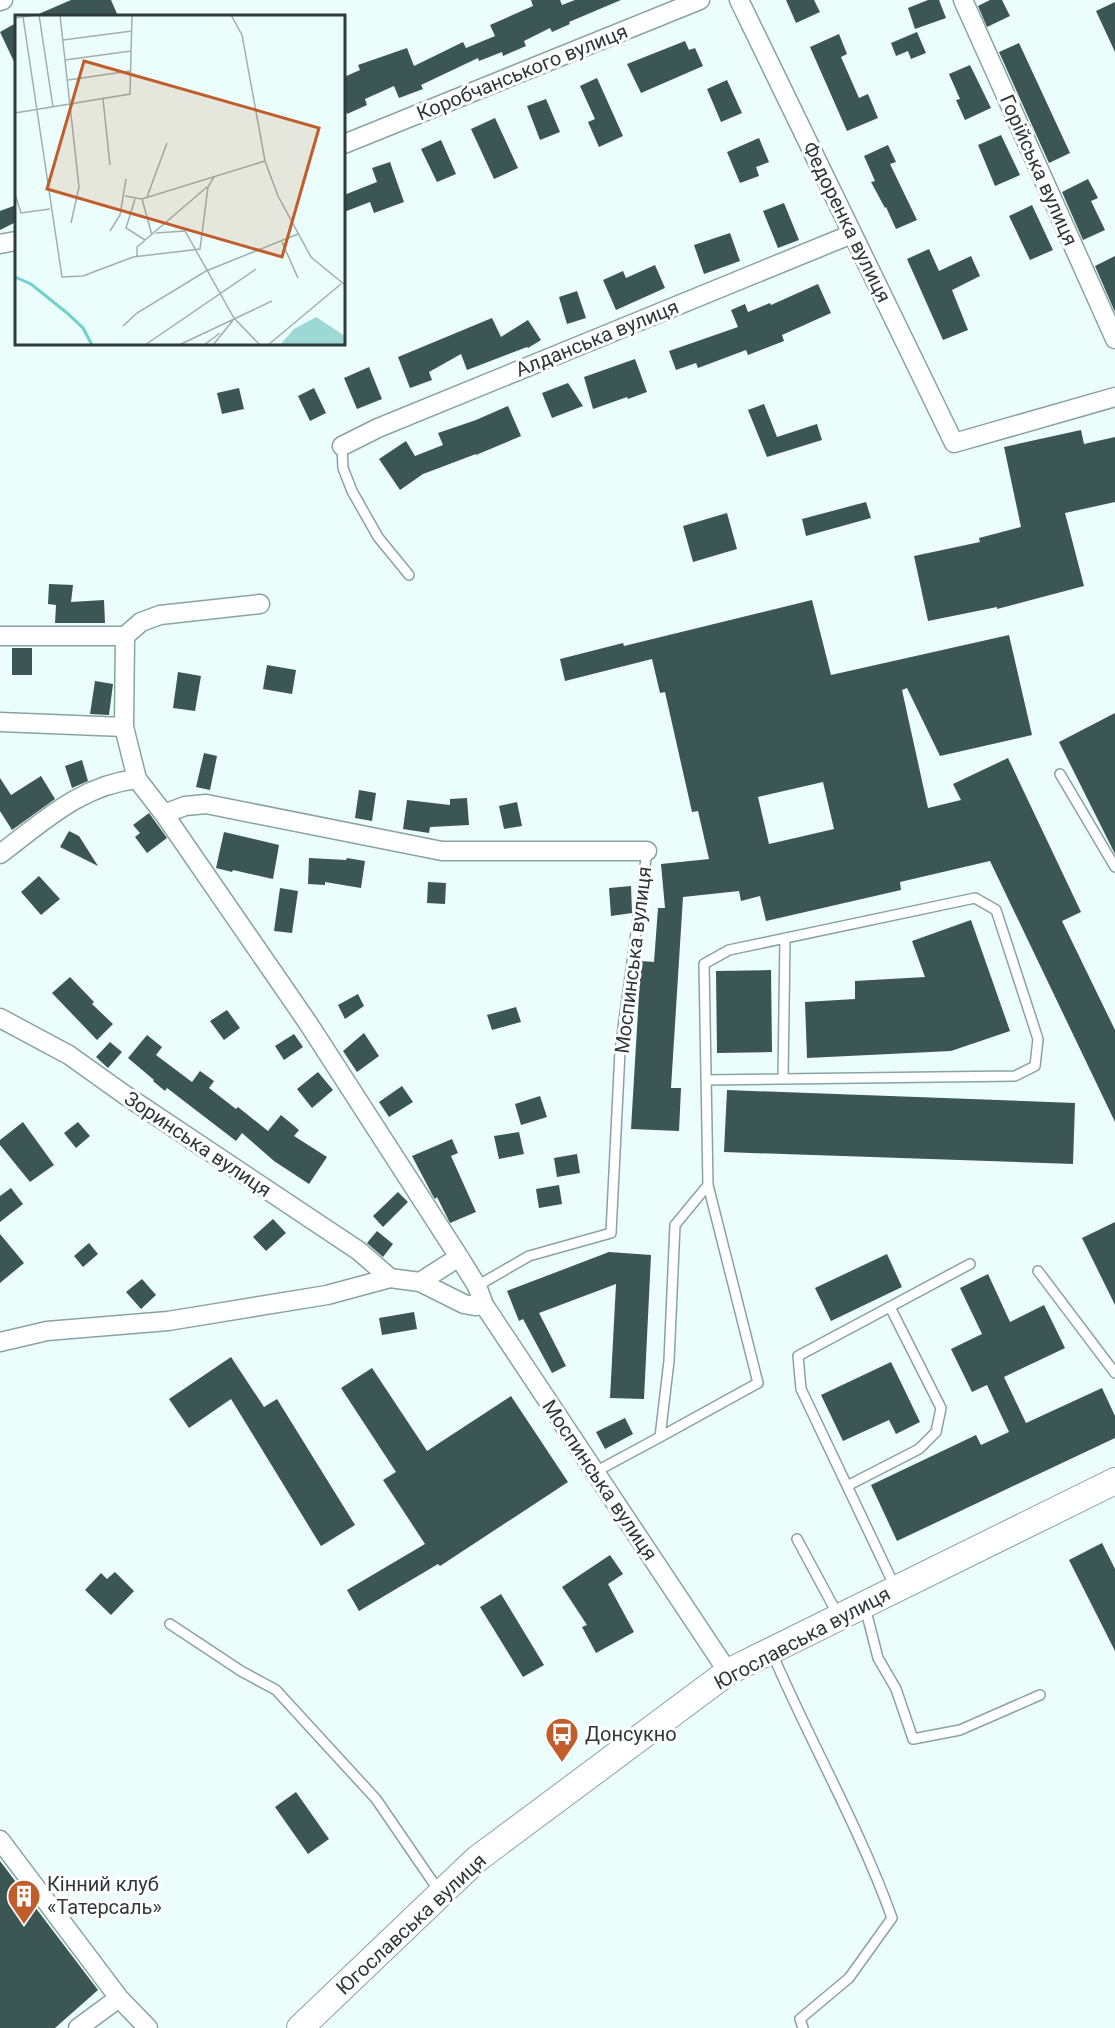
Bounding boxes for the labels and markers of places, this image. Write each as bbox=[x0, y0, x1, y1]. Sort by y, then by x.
bus stop icon: Донсукно bbox=[544, 1716, 580, 1763]
place label: Донсукно bbox=[585, 1722, 677, 1746]
place label: Кінний клуб «Татерсаль» bbox=[47, 1872, 162, 1919]
building icon: Кінний клуб «Татерсаль» bbox=[6, 1878, 42, 1925]

